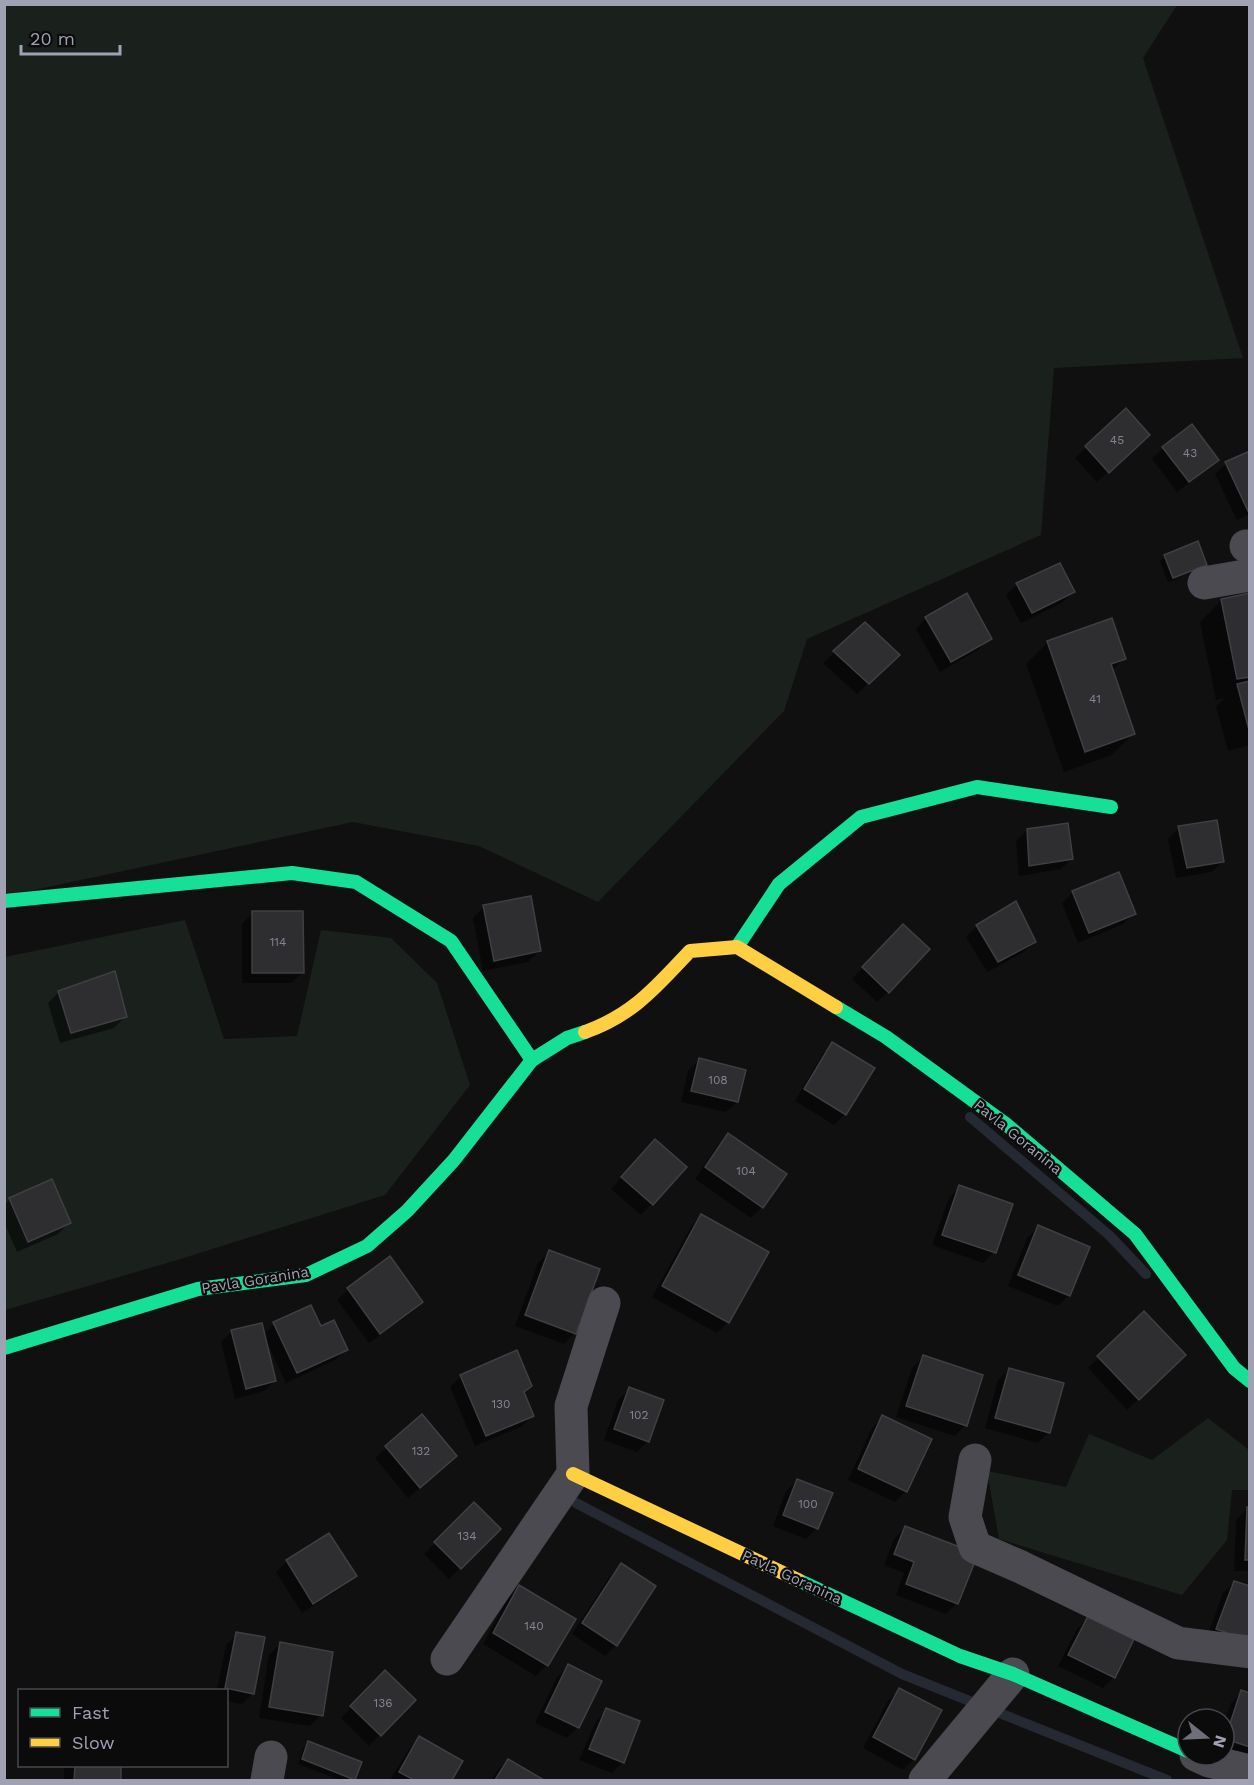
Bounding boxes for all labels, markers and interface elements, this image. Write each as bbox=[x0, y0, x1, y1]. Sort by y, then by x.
scale bar bbox=[21, 18, 120, 56]
text: 20 m bbox=[30, 28, 75, 49]
house number: 45 bbox=[1110, 433, 1124, 447]
house number: 43 bbox=[1183, 446, 1197, 460]
house number: 41 bbox=[1089, 692, 1101, 706]
house number: 114 bbox=[270, 935, 286, 949]
house number: 108 bbox=[708, 1073, 728, 1087]
street label: Pavla Goranina bbox=[970, 1096, 1066, 1178]
house number: 104 bbox=[736, 1164, 756, 1178]
street label: Pavla Goranina bbox=[200, 1263, 310, 1297]
house number: 130 bbox=[491, 1397, 511, 1411]
house number: 102 bbox=[629, 1408, 649, 1422]
house number: 132 bbox=[412, 1444, 430, 1458]
house number: 100 bbox=[798, 1497, 818, 1511]
house number: 134 bbox=[457, 1529, 477, 1543]
street label: Pavla Goranina bbox=[739, 1546, 845, 1608]
house number: 140 bbox=[524, 1619, 544, 1633]
legend bbox=[18, 1689, 228, 1767]
house number: 136 bbox=[374, 1696, 392, 1710]
text: Fast bbox=[72, 1702, 110, 1723]
north arrow bbox=[1176, 1707, 1236, 1767]
text: Slow bbox=[72, 1732, 115, 1753]
text: N bbox=[1209, 1733, 1231, 1750]

